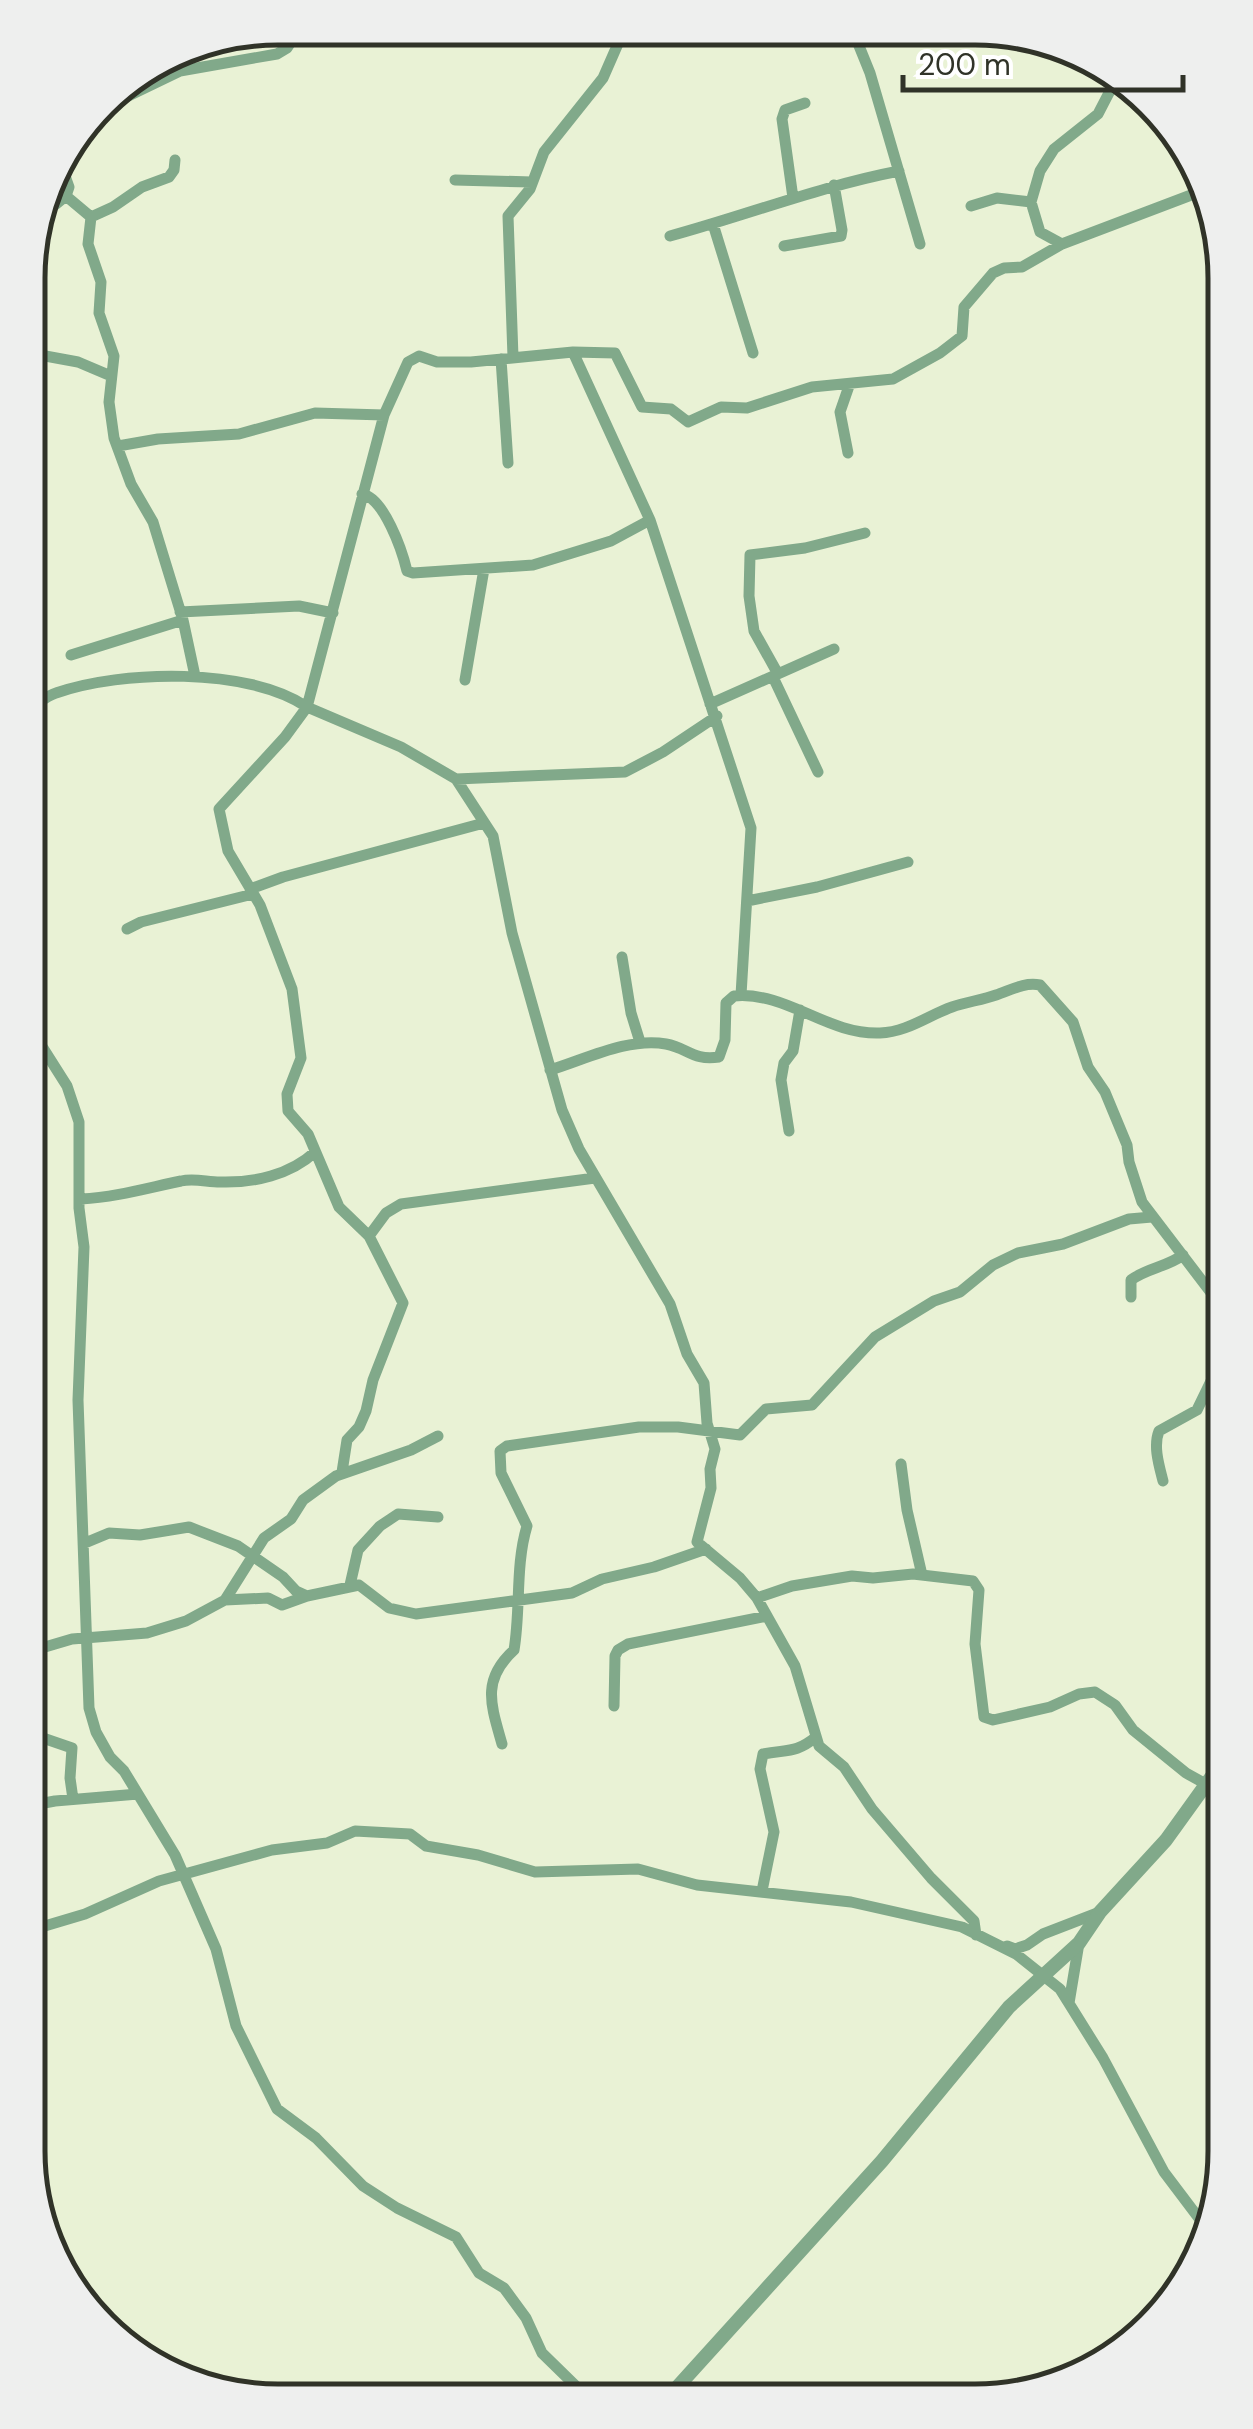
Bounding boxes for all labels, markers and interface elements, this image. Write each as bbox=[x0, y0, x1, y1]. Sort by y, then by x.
scale bar bbox=[903, 30, 1183, 92]
text: 200 m bbox=[918, 45, 1011, 84]

